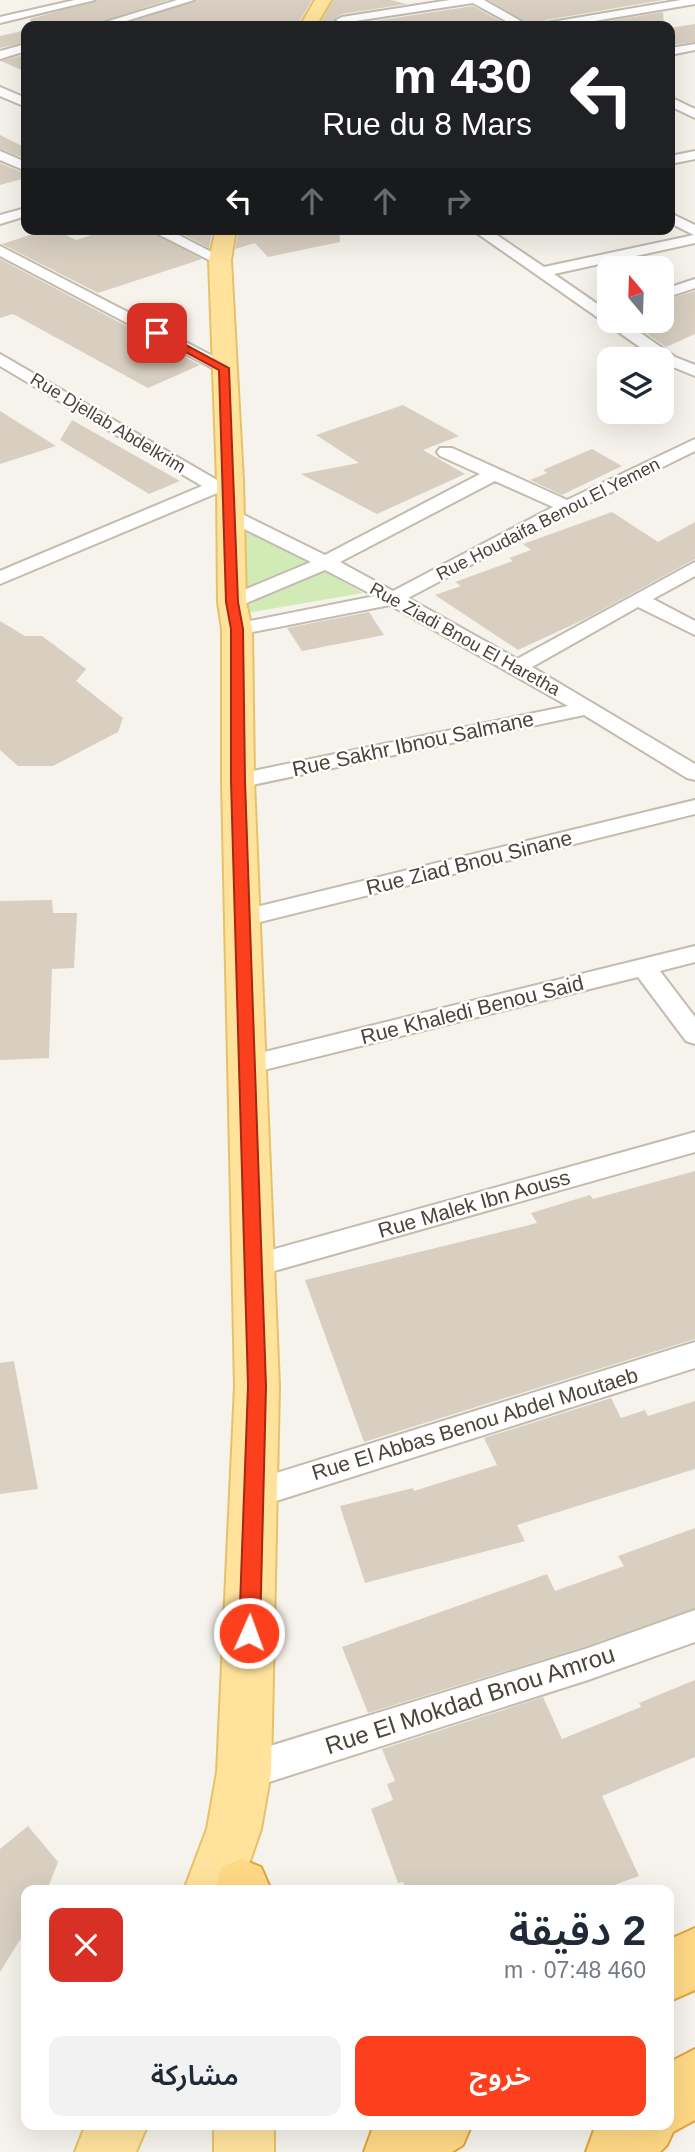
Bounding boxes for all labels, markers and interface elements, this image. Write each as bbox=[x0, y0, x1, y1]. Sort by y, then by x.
text: 430 m bbox=[393, 49, 532, 103]
icon: left bbox=[556, 49, 647, 140]
text: Rue du 8 Mars bbox=[322, 106, 532, 142]
icon: left bbox=[220, 182, 258, 220]
icon: ahead bbox=[293, 182, 331, 220]
icon: ahead bbox=[366, 182, 404, 220]
icon: right bbox=[439, 182, 477, 220]
north arrow bbox=[597, 256, 674, 332]
map controls bbox=[597, 256, 674, 424]
pin bbox=[127, 303, 187, 363]
icon: arrive bbox=[138, 314, 176, 352]
button: layers bbox=[597, 347, 674, 424]
street label: Rue Djellab Abdelkrim bbox=[27, 369, 189, 477]
street label: Rue Houdaifa Benou El Yemen bbox=[433, 454, 663, 584]
street label: Rue Ziadi Bnou El Haretha bbox=[367, 578, 564, 700]
street label: Rue Sakhr Ibnou Salmane bbox=[290, 707, 536, 780]
street label: Rue Ziad Bnou Sinane bbox=[364, 826, 574, 899]
street label: Rue Khaledi Benou Said bbox=[358, 971, 586, 1048]
street label: Rue Malek Ibn Aouss bbox=[375, 1165, 572, 1242]
street label: Rue El Abbas Benou Abdel Moutaeb bbox=[309, 1363, 641, 1484]
position arrow bbox=[212, 1596, 286, 1670]
street label: Rue El Mokdad Bnou Amrou bbox=[322, 1640, 618, 1759]
text: 2 دقيقة bbox=[509, 1907, 646, 1954]
button: close bbox=[49, 1908, 123, 1982]
text: 460 m · 07:48 bbox=[504, 1957, 646, 1983]
button: مشاركة bbox=[49, 2036, 341, 2116]
button: خروج bbox=[355, 2036, 646, 2116]

